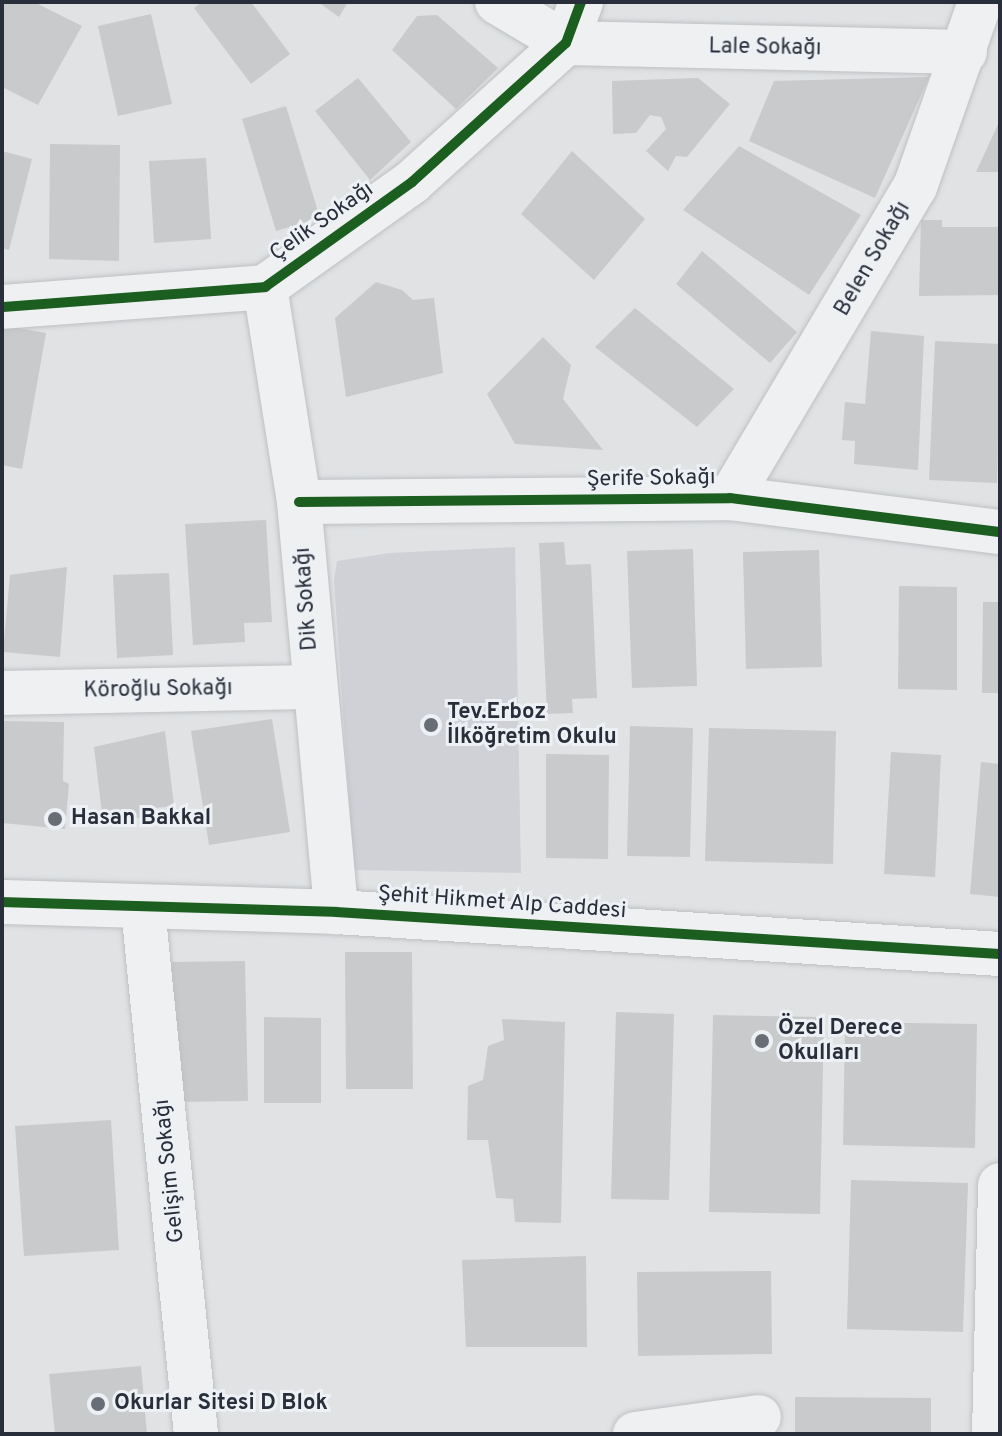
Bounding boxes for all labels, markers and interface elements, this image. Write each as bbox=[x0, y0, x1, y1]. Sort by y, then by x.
street label: Lale Sokağı bbox=[708, 34, 822, 62]
street label: Çelik Sokağı bbox=[265, 177, 379, 267]
street label: Belen Sokağı bbox=[830, 197, 916, 321]
street label: Şerife Sokağı bbox=[586, 465, 716, 493]
street label: Dik Sokağı bbox=[290, 546, 324, 652]
street label: Köroğlu Sokağı bbox=[83, 676, 233, 704]
place label: Tev.Erboz İlköğretim Okulu bbox=[447, 699, 617, 750]
marker: Tev.Erboz İlköğretim Okulu bbox=[422, 716, 440, 734]
place label: Hasan Bakkal bbox=[71, 806, 211, 832]
marker: Hasan Bakkal bbox=[46, 810, 64, 828]
street label: Şehit Hikmet Alp Caddesi bbox=[377, 881, 627, 925]
place label: Özel Derece Okulları bbox=[778, 1015, 902, 1066]
marker: Özel Derece Okulları bbox=[753, 1032, 771, 1050]
street label: Gelişim Sokağı bbox=[149, 1098, 191, 1244]
place label: Okurlar Sitesi D Blok bbox=[114, 1391, 328, 1417]
marker: Okurlar Sitesi D Blok bbox=[89, 1395, 107, 1413]

